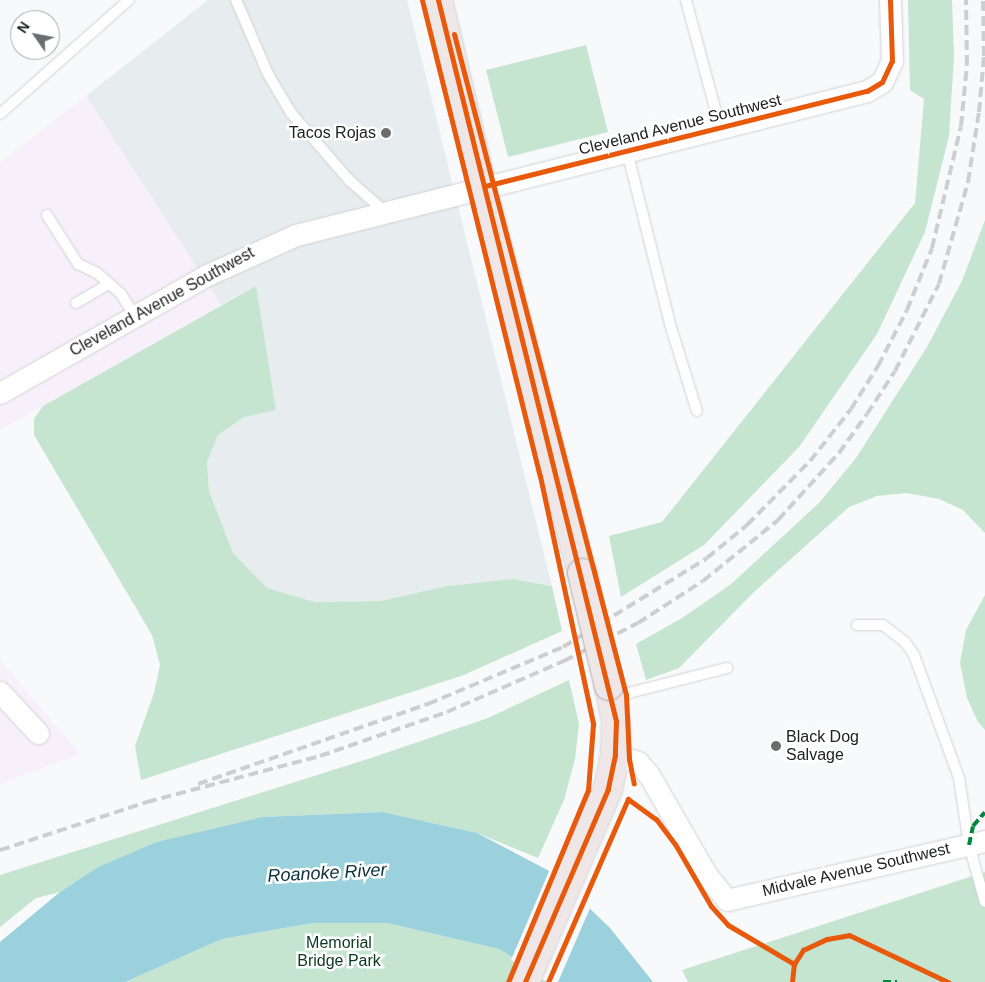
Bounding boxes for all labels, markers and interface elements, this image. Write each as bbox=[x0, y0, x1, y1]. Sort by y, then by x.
north arrow bbox=[10, 10, 60, 60]
text: N bbox=[14, 19, 33, 36]
street label: Cleveland Avenue Southwest bbox=[576, 90, 784, 160]
place label: Tacos Rojas bbox=[289, 123, 376, 143]
marker: Tacos Rojas bbox=[380, 127, 392, 139]
street label: Cleveland Avenue Southwest bbox=[66, 243, 258, 361]
place label: Black Dog Salvage bbox=[786, 727, 859, 765]
marker: Black Dog Salvage bbox=[770, 740, 782, 752]
street label: Midvale Avenue Southwest bbox=[760, 839, 952, 901]
water label: Roanoke River bbox=[267, 859, 387, 887]
park label: Memorial Bridge Park bbox=[297, 933, 381, 971]

